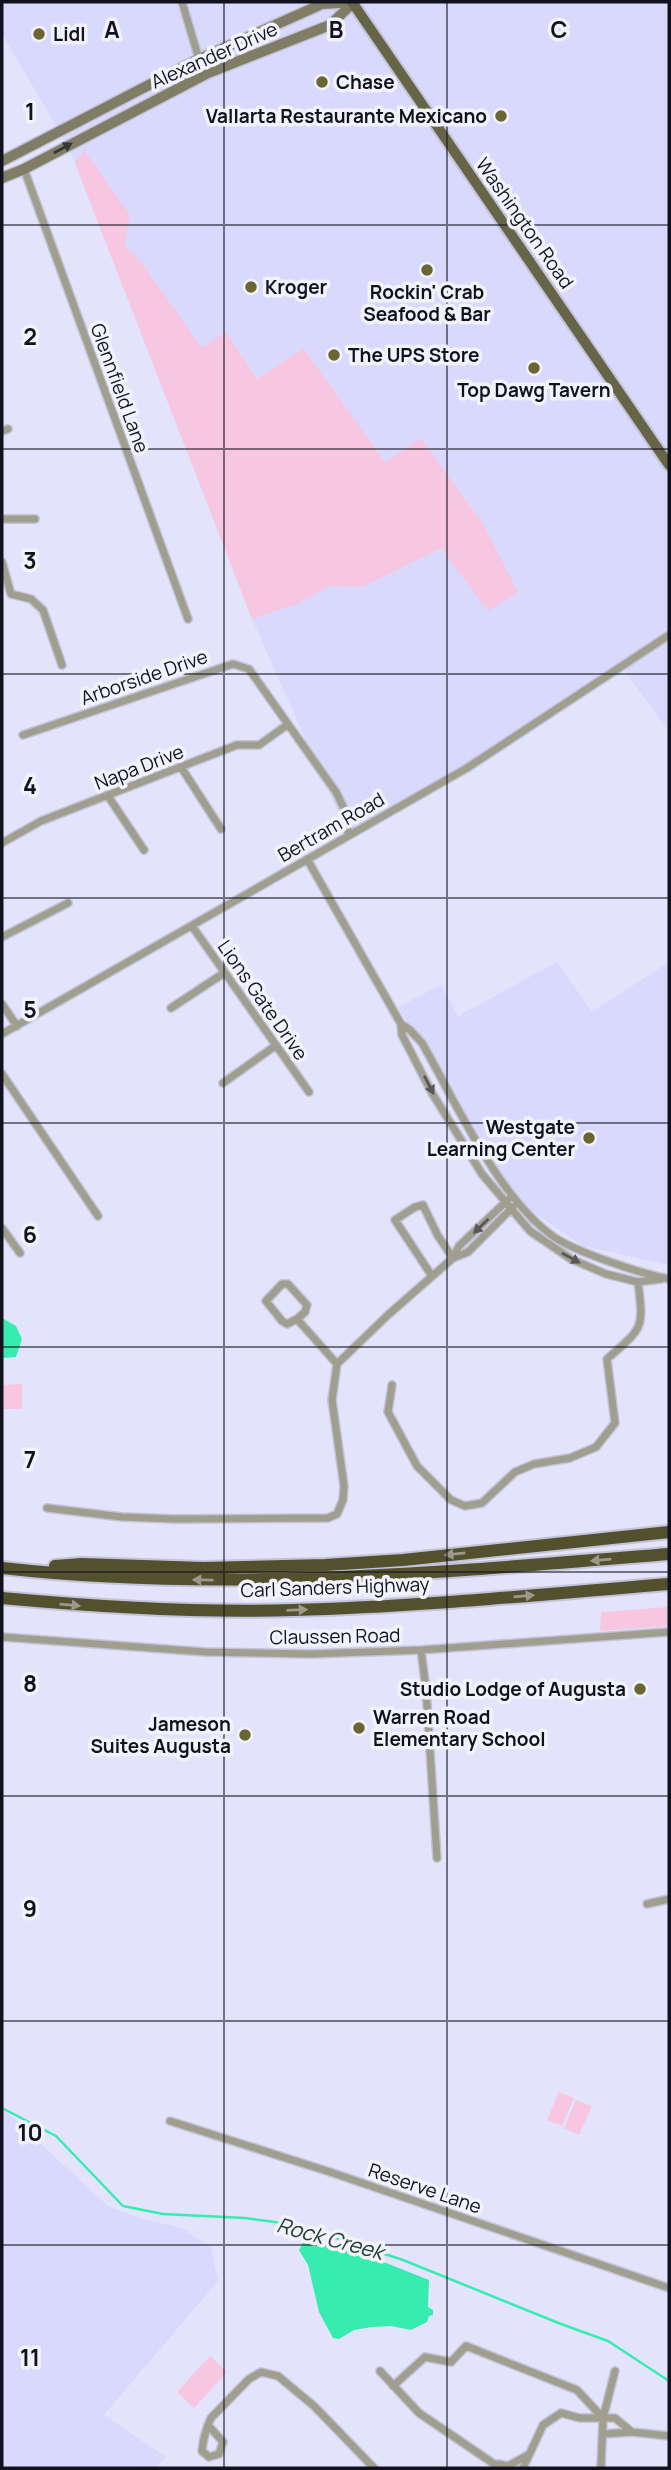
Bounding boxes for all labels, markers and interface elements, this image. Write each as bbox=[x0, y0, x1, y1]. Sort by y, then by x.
text: A bbox=[104, 13, 120, 45]
text: B bbox=[329, 13, 343, 45]
text: C bbox=[551, 13, 568, 45]
street label: Alexander Drive bbox=[147, 15, 281, 95]
place label: Lidl bbox=[53, 21, 86, 47]
marker: Lidl bbox=[31, 26, 47, 42]
place label: Chase bbox=[336, 69, 395, 95]
marker: Chase bbox=[314, 74, 330, 90]
text: 1 bbox=[25, 95, 35, 127]
place label: Vallarta Restaurante Mexicano bbox=[206, 103, 487, 129]
marker: Vallarta Restaurante Mexicano bbox=[493, 108, 509, 124]
one-way arrow bbox=[53, 142, 73, 154]
street label: Washington Road bbox=[470, 152, 580, 294]
marker: Rockin' Crab Seafood & Bar bbox=[419, 262, 435, 278]
place label: Kroger bbox=[265, 274, 328, 300]
marker: Kroger bbox=[243, 279, 259, 295]
place label: Rockin' Crab Seafood & Bar bbox=[363, 279, 491, 327]
text: 2 bbox=[23, 320, 37, 352]
street label: Glennfield Lane bbox=[85, 320, 155, 456]
place label: The UPS Store bbox=[348, 342, 480, 368]
marker: The UPS Store bbox=[326, 347, 342, 363]
marker: Top Dawg Tavern bbox=[526, 360, 542, 376]
place label: Top Dawg Tavern bbox=[457, 377, 611, 403]
text: 3 bbox=[23, 544, 37, 576]
street label: Arborside Drive bbox=[77, 643, 211, 711]
street label: Napa Drive bbox=[91, 738, 187, 796]
text: 4 bbox=[23, 769, 37, 801]
street label: Bertram Road bbox=[273, 786, 389, 868]
street label: Lions Gate Drive bbox=[212, 935, 314, 1065]
text: 5 bbox=[23, 993, 37, 1025]
one-way arrow bbox=[423, 1075, 434, 1095]
place label: Westgate Learning Center bbox=[427, 1114, 575, 1162]
marker: Westgate Learning Center bbox=[581, 1130, 597, 1146]
one-way arrow bbox=[473, 1217, 490, 1233]
text: 6 bbox=[23, 1218, 37, 1250]
one-way arrow bbox=[562, 1252, 581, 1264]
text: 7 bbox=[24, 1443, 36, 1475]
one-way arrow bbox=[444, 1549, 466, 1560]
one-way arrow bbox=[590, 1554, 612, 1565]
street label: Carl Sanders Highway bbox=[240, 1571, 430, 1603]
one-way arrow bbox=[192, 1574, 214, 1586]
one-way arrow bbox=[513, 1590, 535, 1601]
one-way arrow bbox=[59, 1599, 81, 1610]
one-way arrow bbox=[286, 1604, 308, 1616]
street label: Claussen Road bbox=[269, 1622, 401, 1650]
text: 8 bbox=[23, 1667, 37, 1699]
place label: Studio Lodge of Augusta bbox=[400, 1676, 626, 1702]
marker: Studio Lodge of Augusta bbox=[632, 1681, 648, 1697]
place label: Warren Road Elementary School bbox=[373, 1704, 546, 1752]
place label: Jameson Suites Augusta bbox=[90, 1711, 231, 1759]
marker: Warren Road Elementary School bbox=[351, 1720, 367, 1736]
marker: Jameson Suites Augusta bbox=[237, 1727, 253, 1743]
text: 9 bbox=[23, 1892, 37, 1924]
text: 10 bbox=[17, 2116, 43, 2148]
street label: Reserve Lane bbox=[365, 2157, 485, 2219]
water label: Rock Creek bbox=[274, 2210, 389, 2266]
text: 11 bbox=[20, 2341, 40, 2373]

